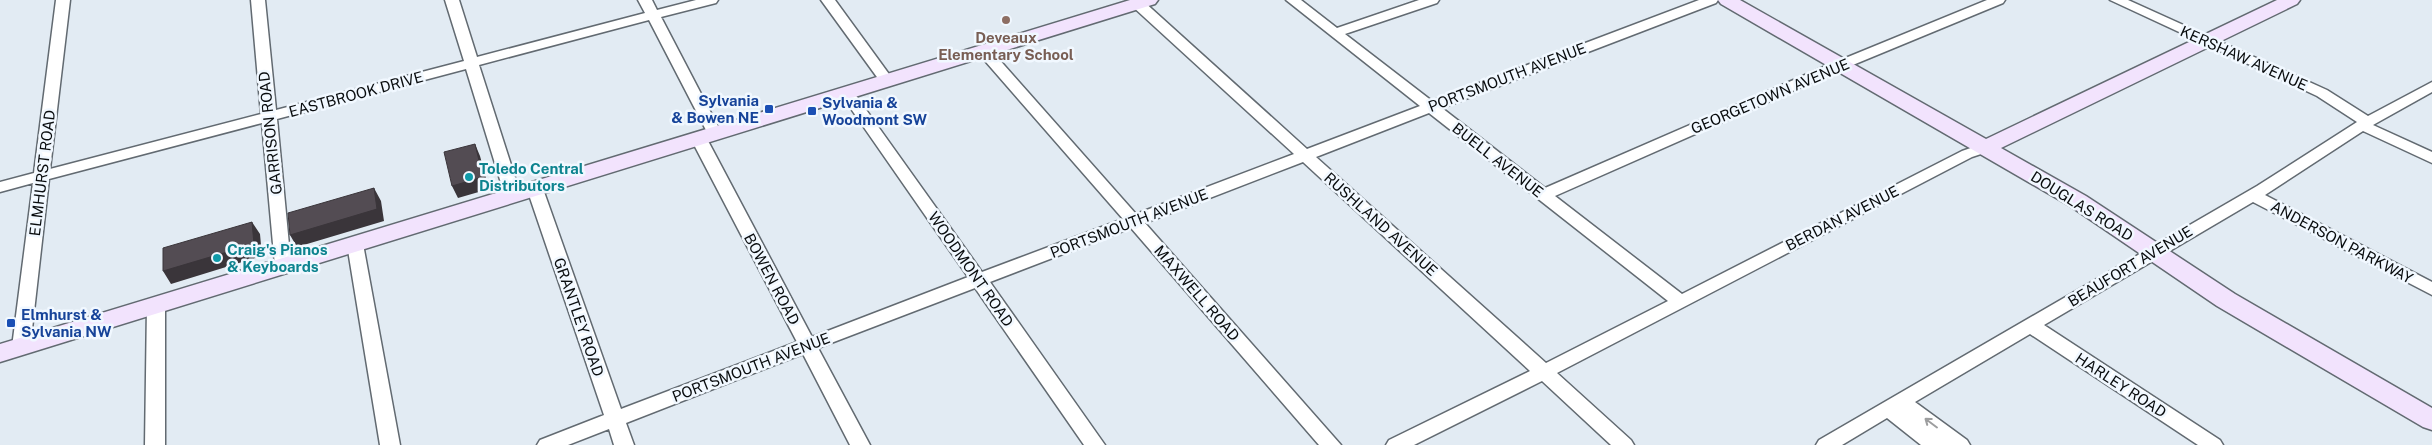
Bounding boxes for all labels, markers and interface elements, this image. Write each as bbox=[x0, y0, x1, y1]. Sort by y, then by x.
marker: Deveaux Elementary School bbox=[1000, 14, 1012, 26]
street label: KERSHAW AVENUE bbox=[2178, 22, 2310, 94]
place label: Deveaux Elementary School bbox=[938, 29, 1074, 63]
street label: PORTSMOUTH AVENUE bbox=[1426, 39, 1588, 115]
street label: GEORGETOWN AVENUE bbox=[1688, 55, 1852, 137]
street label: EASTBROOK DRIVE bbox=[287, 68, 425, 120]
street label: GARRISON ROAD bbox=[255, 71, 285, 195]
place label: Sylvania & Bowen NE bbox=[671, 92, 759, 126]
place label: Sylvania & Woodmont SW bbox=[822, 94, 928, 128]
marker: Sylvania & Bowen NE bbox=[763, 103, 775, 115]
marker: Sylvania & Woodmont SW bbox=[806, 105, 818, 117]
street label: ELMHURST ROAD bbox=[26, 109, 58, 237]
street label: BUELL AVENUE bbox=[1449, 119, 1547, 201]
place label: Toledo Central Distributors bbox=[479, 160, 584, 194]
street label: DOUGLAS ROAD bbox=[2028, 168, 2136, 244]
street label: RUSHLAND AVENUE bbox=[1321, 169, 1441, 279]
marker: Toledo Central Distributors bbox=[463, 171, 475, 183]
street label: BERDAN AVENUE bbox=[1783, 182, 1901, 254]
street label: PORTSMOUTH AVENUE bbox=[1048, 185, 1210, 261]
street label: ANDERSON PARKWAY bbox=[2268, 197, 2416, 287]
street label: WOODMONT ROAD bbox=[925, 208, 1017, 330]
street label: BEAUFORT AVENUE bbox=[2065, 222, 2195, 310]
street label: BOWEN ROAD bbox=[741, 230, 803, 328]
place label: Craig's Pianos & Keyboards bbox=[227, 241, 328, 275]
street label: MAXWELL ROAD bbox=[1151, 242, 1243, 344]
marker: Craig's Pianos & Keyboards bbox=[211, 252, 223, 264]
street label: GRANTLEY ROAD bbox=[551, 255, 607, 379]
place label: Elmhurst & Sylvania NW bbox=[21, 306, 112, 340]
marker: Elmhurst & Sylvania NW bbox=[5, 317, 17, 329]
street label: PORTSMOUTH AVENUE bbox=[670, 329, 832, 405]
street label: HARLEY ROAD bbox=[2072, 349, 2170, 421]
one-way arrow bbox=[1924, 418, 1938, 428]

